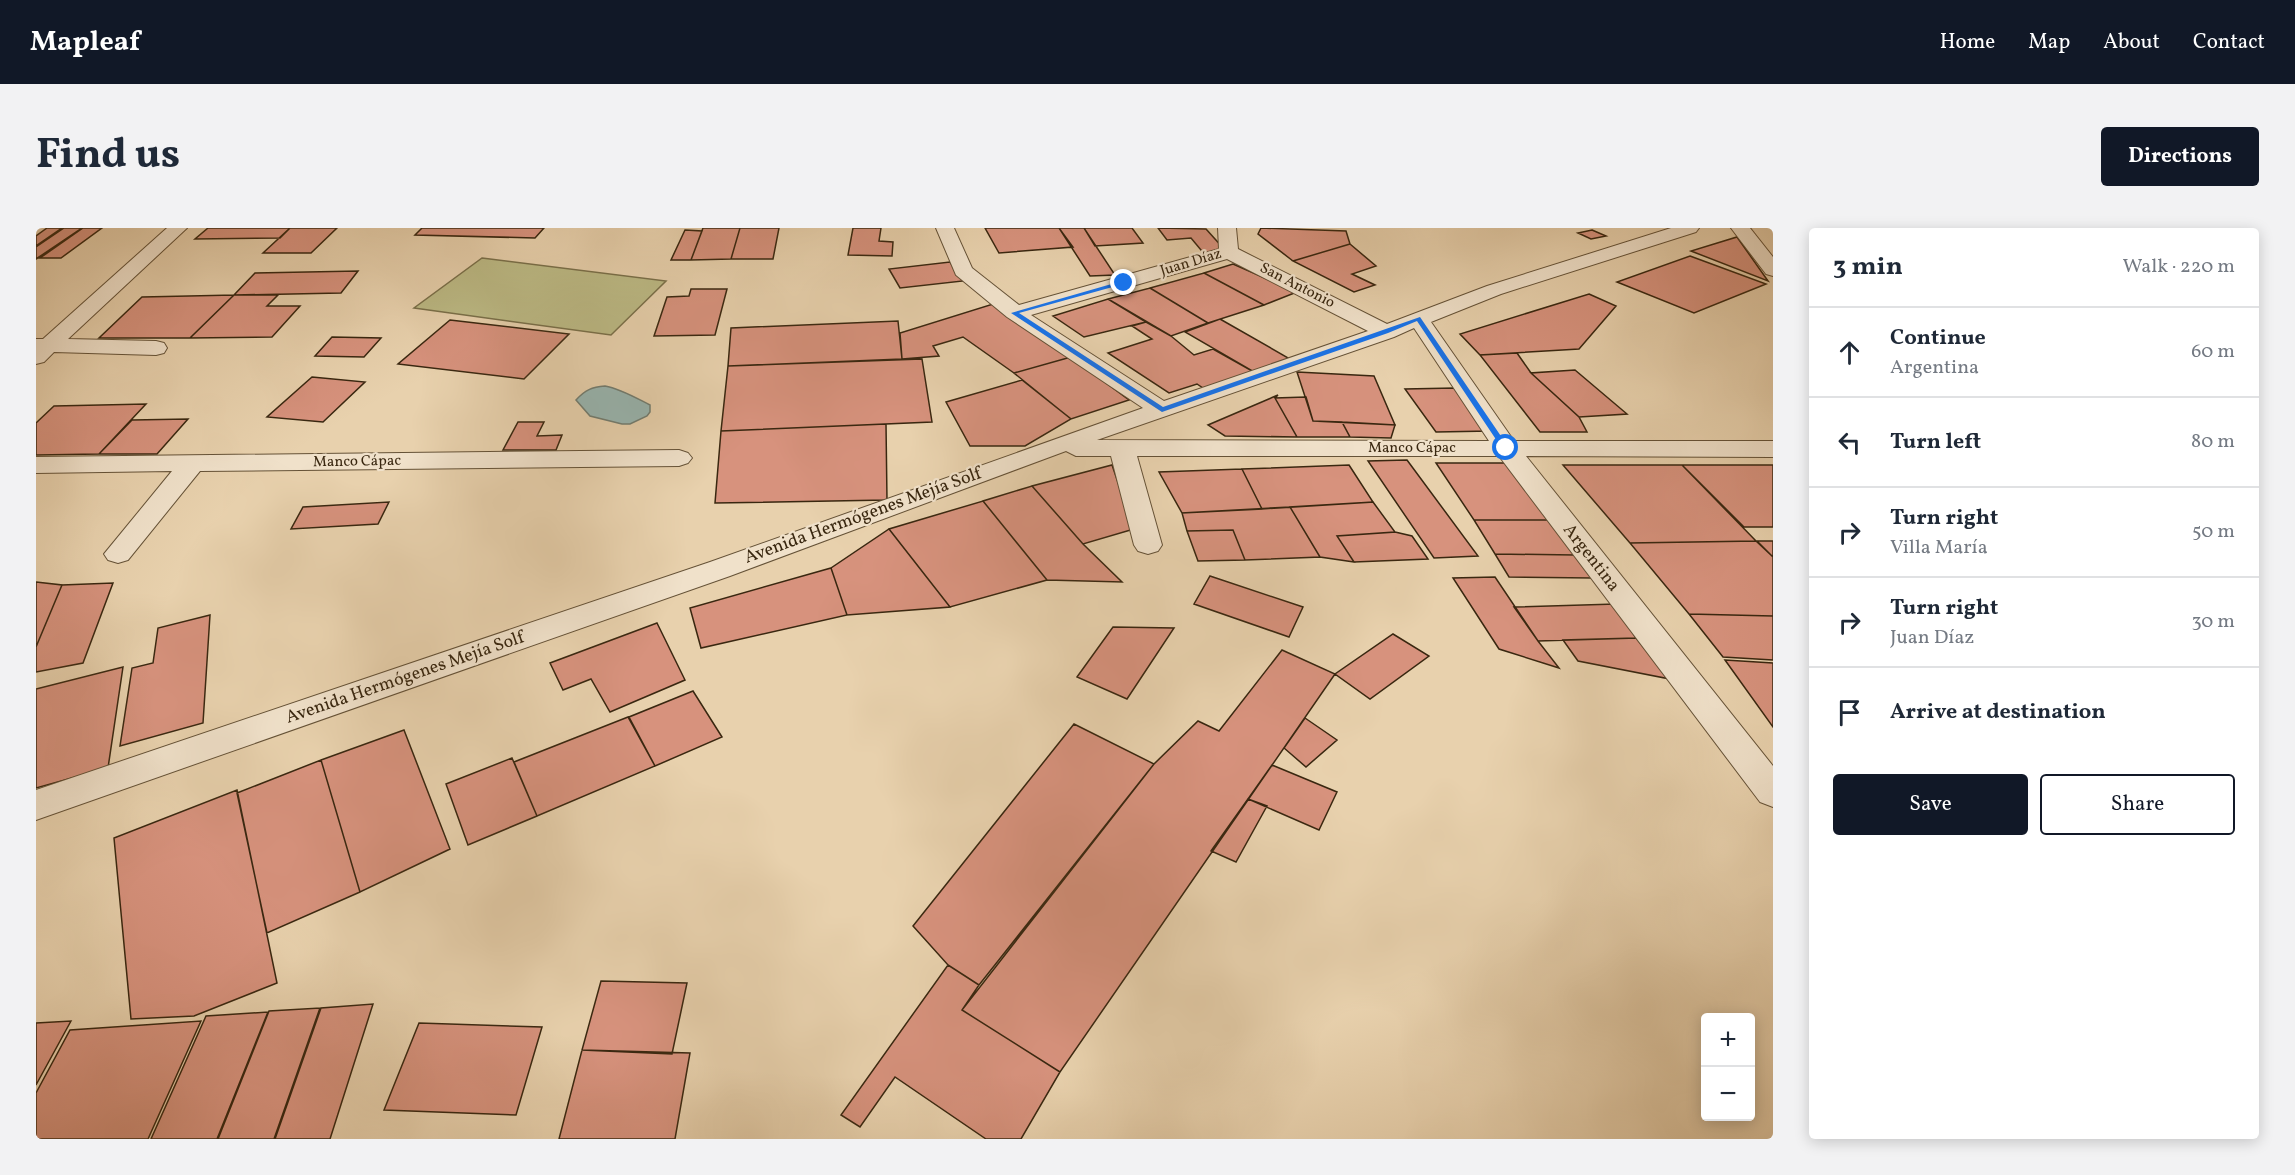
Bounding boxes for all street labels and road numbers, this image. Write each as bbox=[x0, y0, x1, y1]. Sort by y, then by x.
street label: Juan Díaz bbox=[1158, 244, 1224, 282]
street label: San Antonio bbox=[1256, 258, 1338, 314]
street label: Manco Cápac bbox=[1368, 438, 1456, 459]
street label: Manco Cápac bbox=[313, 451, 402, 473]
street label: Avenida Hermógenes Mejía Solf bbox=[741, 461, 987, 571]
street label: Argentina bbox=[1556, 519, 1626, 597]
street label: Avenida Hermógenes Mejía Solf bbox=[282, 625, 529, 731]

